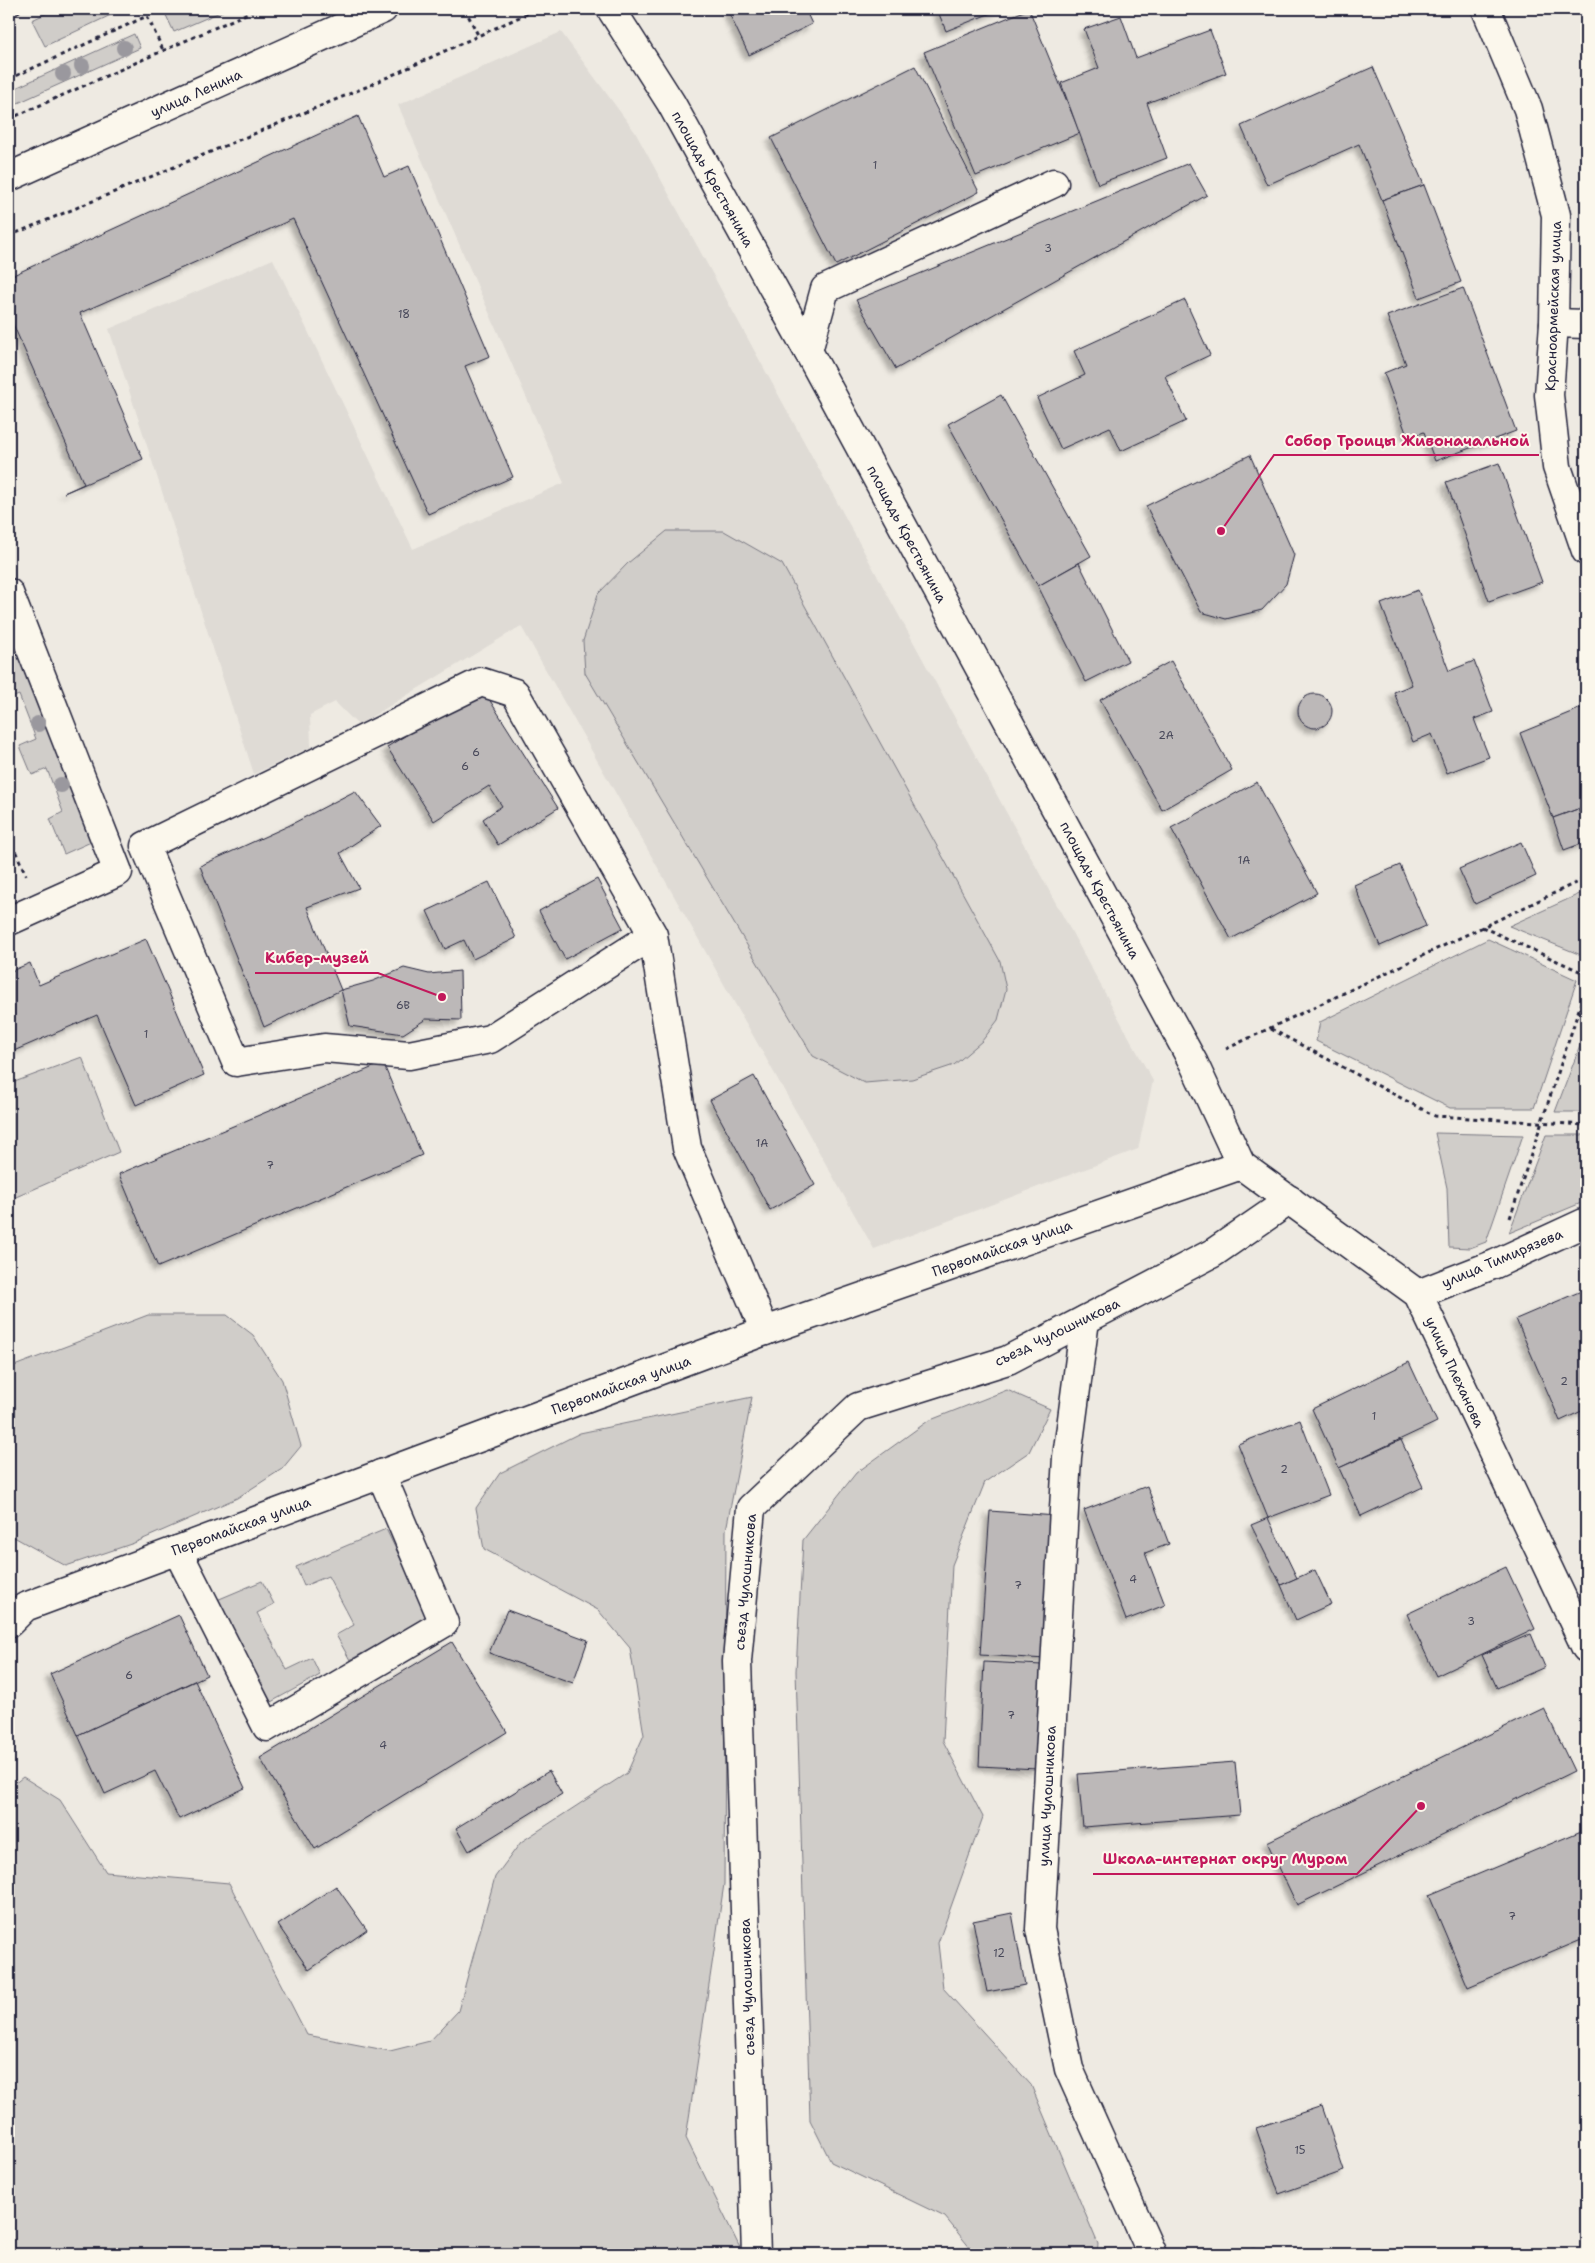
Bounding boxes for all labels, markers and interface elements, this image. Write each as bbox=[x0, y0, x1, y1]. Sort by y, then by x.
street label: улица Ленина bbox=[147, 65, 245, 121]
street label: площадь Крестьянина bbox=[668, 108, 758, 251]
house number: 1 bbox=[873, 158, 877, 173]
street label: Красноармейская улица bbox=[1541, 220, 1565, 391]
house number: 3 bbox=[1044, 241, 1052, 256]
house number: 18 bbox=[398, 307, 410, 322]
callout: Собор Троицы Живоначальной bbox=[1274, 425, 1539, 455]
text: Собор Троицы Живоначальной bbox=[1285, 431, 1530, 451]
street label: площадь Крестьянина bbox=[863, 462, 951, 606]
house number: 2А bbox=[1158, 728, 1174, 743]
house number: 6 bbox=[472, 745, 480, 760]
house number: 6 bbox=[461, 759, 469, 774]
street label: площадь Крестьянина bbox=[1056, 818, 1144, 962]
house number: 1А bbox=[1238, 853, 1250, 868]
callout: Кибер-музей bbox=[255, 943, 378, 973]
text: Кибер-музей bbox=[265, 948, 369, 968]
house number: 6В bbox=[396, 998, 411, 1013]
house number: 1 bbox=[144, 1027, 148, 1042]
house number: 1А bbox=[756, 1136, 768, 1151]
house number: 7 bbox=[266, 1158, 274, 1173]
street label: Первомайская улица bbox=[930, 1215, 1075, 1280]
street label: улица Тимирязева bbox=[1439, 1224, 1566, 1292]
street label: съезд Чулошникова bbox=[991, 1294, 1123, 1370]
street label: улица Плеханова bbox=[1421, 1314, 1489, 1431]
street label: Первомайская улица bbox=[549, 1351, 693, 1419]
house number: 2 bbox=[1560, 1374, 1568, 1389]
house number: 1 bbox=[1372, 1409, 1376, 1424]
house number: 2 bbox=[1280, 1462, 1288, 1477]
street label: Первомайская улица bbox=[169, 1492, 313, 1560]
street label: съезд Чулошникова bbox=[730, 1513, 760, 1651]
house number: 4 bbox=[1129, 1572, 1137, 1587]
house number: 7 bbox=[1014, 1578, 1022, 1593]
house number: 3 bbox=[1467, 1614, 1475, 1629]
house number: 6 bbox=[125, 1668, 133, 1683]
house number: 7 bbox=[1007, 1708, 1015, 1723]
street label: улица Чулошникова bbox=[1034, 1725, 1060, 1867]
house number: 4 bbox=[379, 1738, 387, 1753]
callout: Школа-интернат округ Муром bbox=[1093, 1844, 1357, 1874]
text: Школа-интернат округ Муром bbox=[1103, 1849, 1348, 1869]
house number: 7 bbox=[1508, 1909, 1516, 1924]
street label: съезд Чулошникова bbox=[736, 1918, 758, 2056]
house number: 12 bbox=[993, 1946, 1005, 1961]
house number: 15 bbox=[1294, 2143, 1306, 2158]

